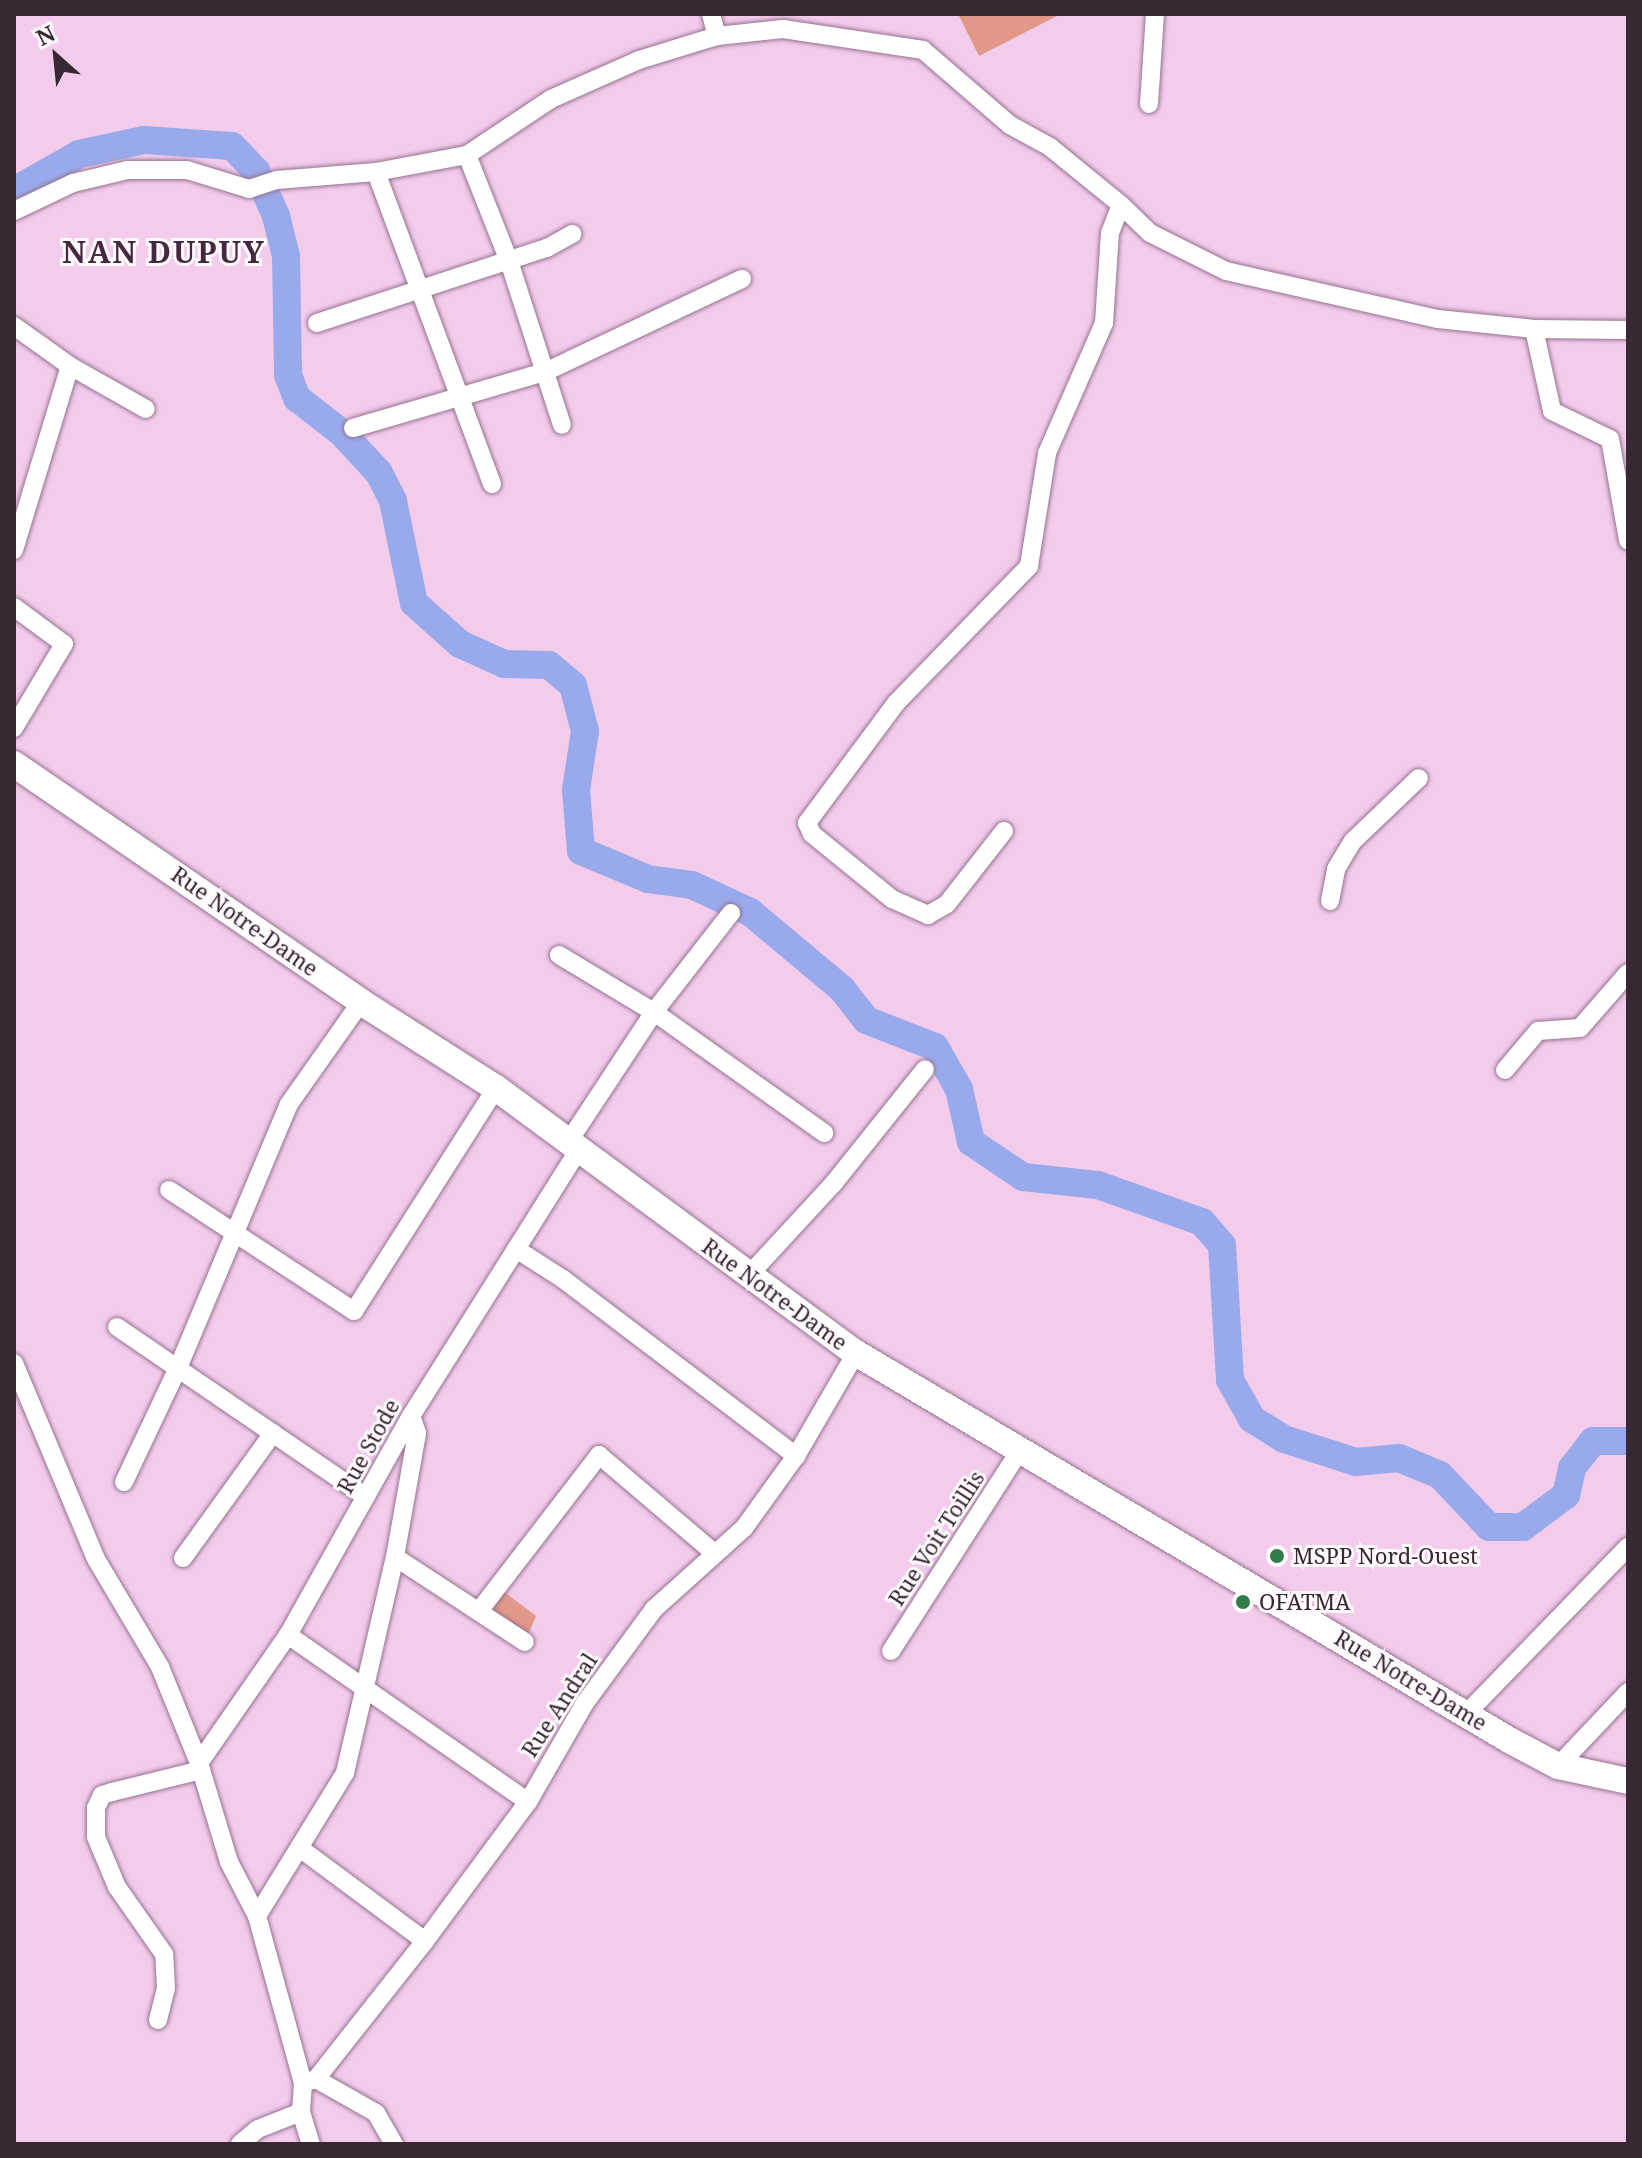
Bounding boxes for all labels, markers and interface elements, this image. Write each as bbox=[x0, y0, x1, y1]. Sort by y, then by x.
north arrow bbox=[16, 16, 96, 96]
text: N bbox=[31, 17, 60, 52]
district label: NAN DUPUY bbox=[62, 234, 266, 270]
street label: Rue Notre-Dame bbox=[167, 861, 323, 981]
street label: Rue Notre-Dame bbox=[697, 1232, 853, 1356]
street label: Rue Stode bbox=[331, 1394, 405, 1498]
street label: Rue Voit Toillis bbox=[883, 1466, 989, 1610]
place label: MSPP Nord-Ouest bbox=[1293, 1543, 1478, 1569]
marker: MSPP Nord-Ouest bbox=[1268, 1547, 1286, 1565]
place label: OFATMA bbox=[1259, 1589, 1351, 1615]
marker: OFATMA bbox=[1234, 1593, 1252, 1611]
street label: Rue Notre-Dame bbox=[1330, 1624, 1492, 1736]
street label: Rue Andral bbox=[516, 1648, 602, 1762]

